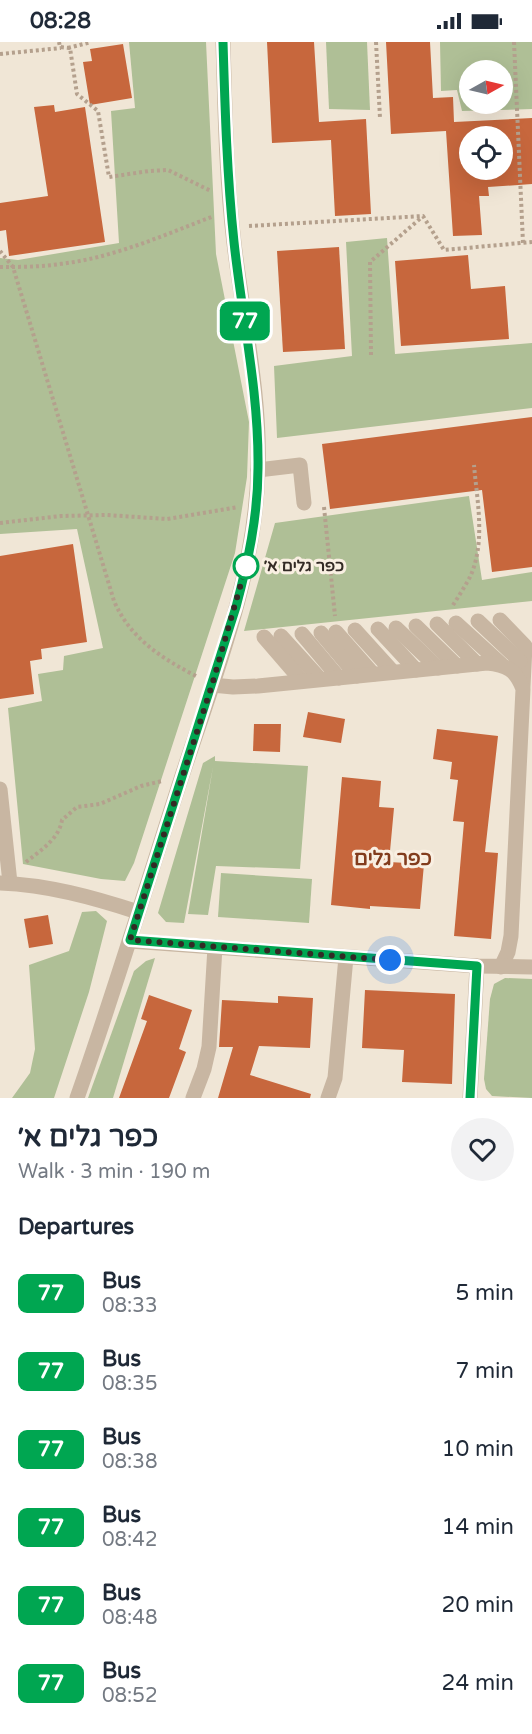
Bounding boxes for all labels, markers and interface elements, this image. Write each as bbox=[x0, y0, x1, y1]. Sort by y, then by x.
text: 08:28 bbox=[30, 8, 91, 34]
north arrow bbox=[459, 60, 513, 114]
map controls bbox=[459, 60, 513, 180]
button: locate bbox=[459, 126, 513, 180]
line badge: 77 bbox=[218, 302, 272, 340]
text: 77 bbox=[232, 309, 258, 334]
marker: כפר גלים א׳ bbox=[233, 553, 259, 579]
place label: כפר גלים א׳ bbox=[264, 556, 344, 576]
district label: כפר גלים bbox=[354, 847, 432, 871]
your location bbox=[375, 945, 405, 975]
button: heart bbox=[451, 1118, 514, 1181]
text: כפר גלים א׳ bbox=[18, 1120, 158, 1154]
text: Walk · 3 min · 190 m bbox=[18, 1160, 210, 1184]
text: Departures bbox=[18, 1214, 134, 1240]
text: Bus bbox=[102, 1268, 141, 1294]
text: 5 min bbox=[455, 1280, 514, 1306]
text: 77 bbox=[38, 1281, 64, 1306]
text: 08:33 bbox=[102, 1294, 157, 1318]
text: Bus bbox=[102, 1346, 141, 1372]
text: 7 min bbox=[455, 1358, 514, 1384]
text: 77 bbox=[38, 1359, 64, 1384]
text: 08:35 bbox=[102, 1372, 157, 1396]
text: Bus bbox=[102, 1424, 141, 1450]
text: 10 min bbox=[442, 1436, 514, 1462]
text: 77 bbox=[38, 1437, 64, 1462]
text: 08:38 bbox=[102, 1450, 157, 1474]
text: Bus bbox=[102, 1502, 141, 1528]
text: 14 min bbox=[442, 1514, 514, 1540]
text: 77 bbox=[38, 1515, 64, 1540]
text: 08:42 bbox=[102, 1528, 157, 1552]
text: Bus bbox=[102, 1580, 141, 1606]
text: 20 min bbox=[442, 1592, 514, 1618]
text: 77 bbox=[38, 1593, 64, 1618]
text: 08:48 bbox=[102, 1606, 157, 1630]
text: Bus bbox=[102, 1658, 141, 1684]
text: 24 min bbox=[442, 1670, 514, 1696]
text: 77 bbox=[38, 1671, 64, 1696]
text: 08:52 bbox=[102, 1684, 157, 1708]

